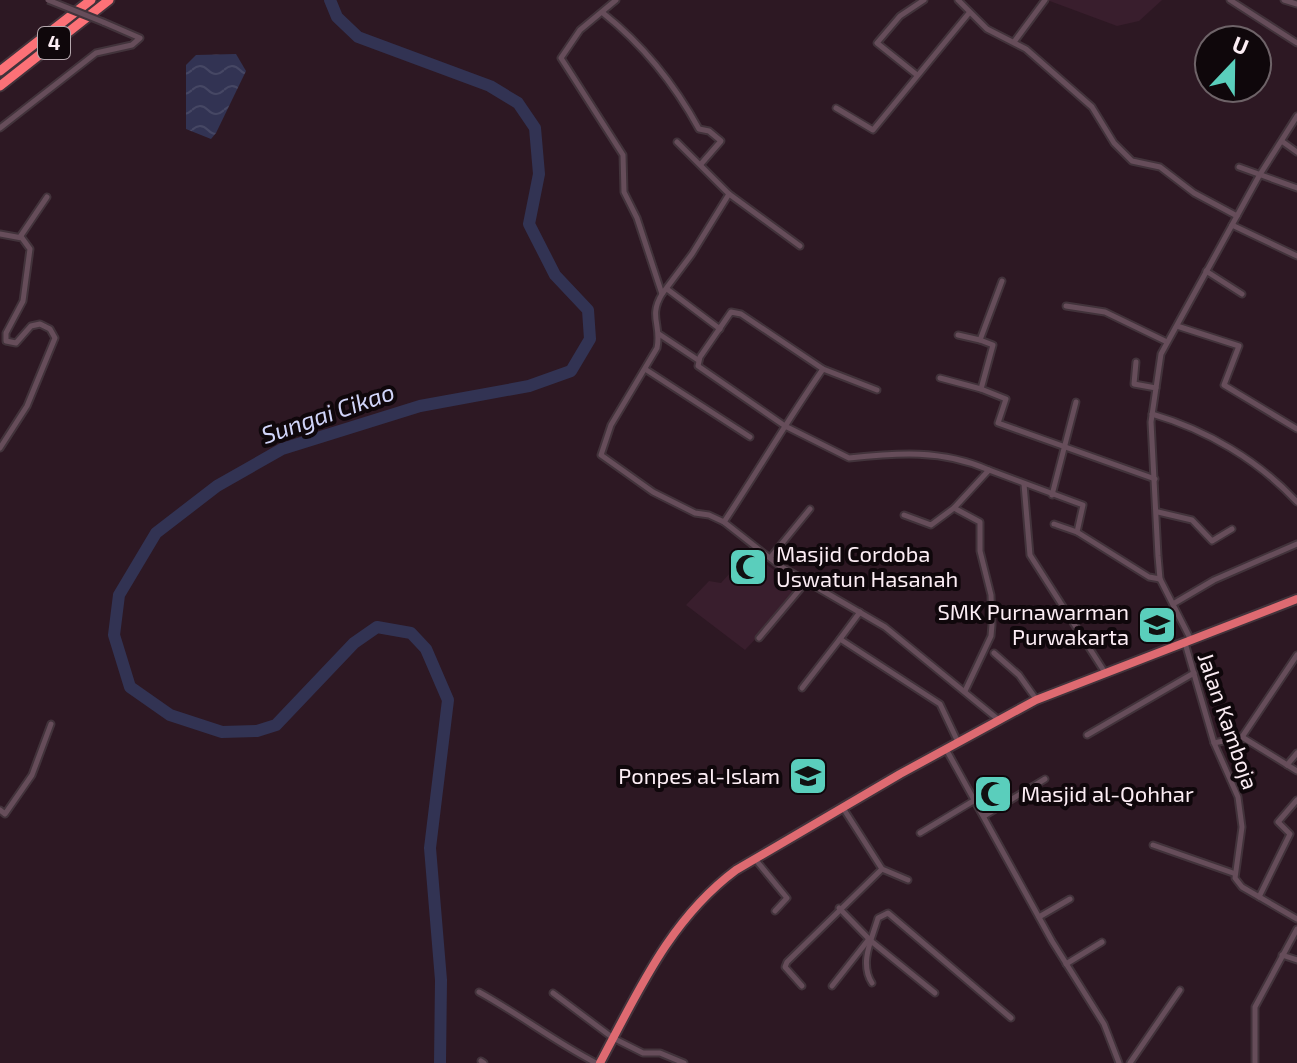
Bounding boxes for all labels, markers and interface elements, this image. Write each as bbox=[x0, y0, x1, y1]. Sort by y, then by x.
north arrow bbox=[1193, 24, 1273, 104]
road number: 4 bbox=[38, 27, 70, 59]
text: U bbox=[1229, 30, 1253, 59]
water label: Sungai Cikao bbox=[257, 376, 398, 449]
place label: Masjid Cordoba Uswatun Hasanah bbox=[776, 540, 958, 591]
mosque icon: Masjid Cordoba Uswatun Hasanah bbox=[727, 546, 769, 588]
place label: SMK Purnawarman Purwakarta bbox=[937, 598, 1129, 649]
school or university icon: SMK Purnawarman Purwakarta bbox=[1136, 604, 1178, 646]
street label: Jalan Kamboja bbox=[1192, 649, 1264, 793]
school or university icon: Ponpes al-Islam bbox=[787, 755, 829, 797]
place label: Ponpes al-Islam bbox=[618, 762, 780, 788]
mosque icon: Masjid al-Qohhar bbox=[972, 773, 1014, 815]
place label: Masjid al-Qohhar bbox=[1021, 780, 1194, 807]

